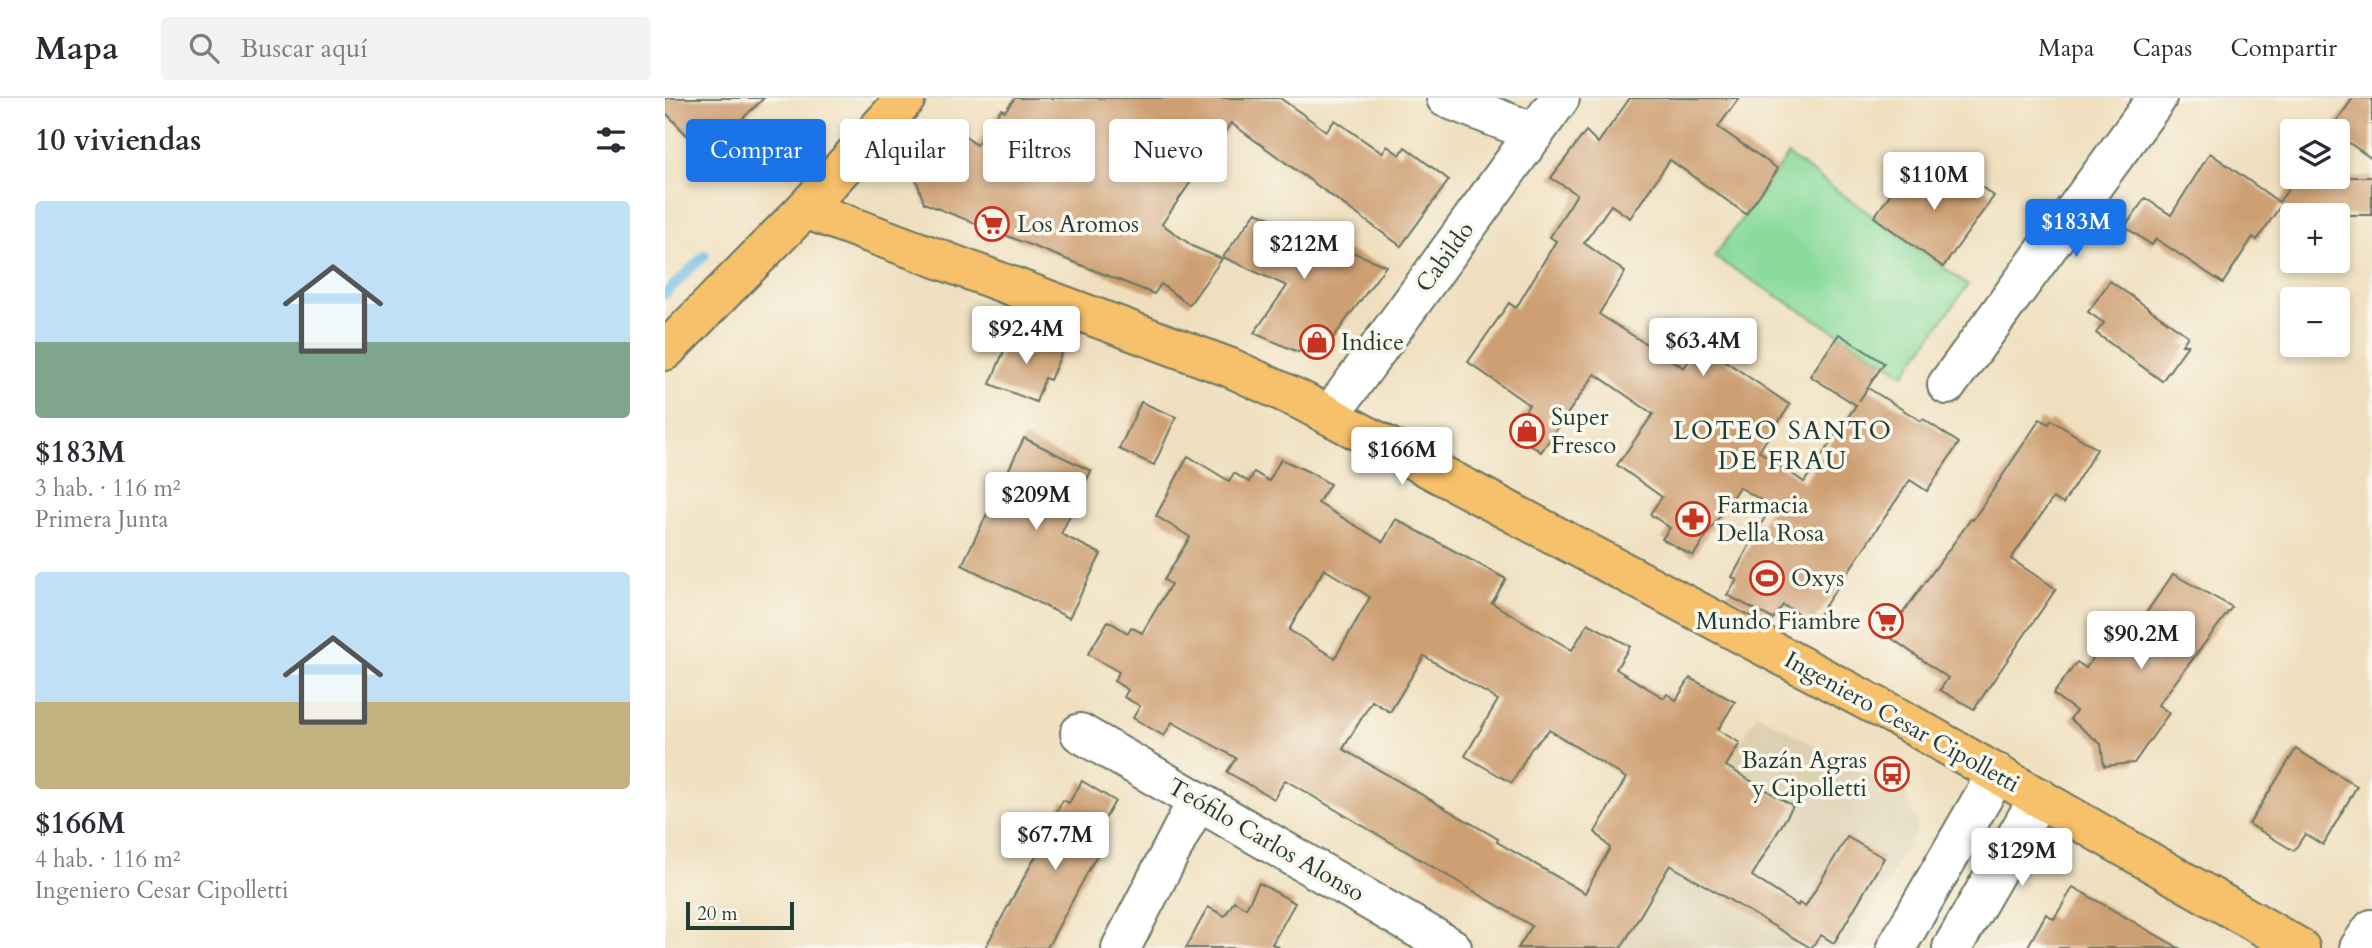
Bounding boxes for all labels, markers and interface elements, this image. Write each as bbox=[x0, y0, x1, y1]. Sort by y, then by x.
search box bbox=[161, 17, 651, 80]
text: Mapa bbox=[35, 26, 119, 71]
icon: search bbox=[185, 29, 223, 67]
text: Buscar aquí bbox=[241, 31, 368, 66]
text: Mapa bbox=[2038, 32, 2094, 65]
text: Capas bbox=[2132, 32, 2192, 65]
text: Compartir bbox=[2230, 32, 2337, 65]
chip: Comprar bbox=[686, 119, 826, 182]
chip: Alquilar bbox=[840, 119, 969, 182]
chip: Filtros bbox=[983, 119, 1095, 182]
chip: Nuevo bbox=[1109, 119, 1227, 182]
map controls bbox=[2280, 119, 2350, 357]
button: layers bbox=[2280, 119, 2350, 189]
text: 10 viviendas bbox=[35, 120, 201, 161]
icon: filters bbox=[592, 121, 630, 159]
pin: $110M bbox=[1885, 152, 1983, 212]
text: $110M bbox=[1899, 159, 1969, 190]
pin: $183M bbox=[2027, 200, 2125, 259]
button: + bbox=[2280, 203, 2350, 273]
supermarket icon: Los Aromos bbox=[973, 205, 1011, 243]
text: $183M bbox=[2041, 206, 2111, 237]
place label: Los Aromos bbox=[1017, 208, 1139, 241]
street label: Cabildo bbox=[1408, 215, 1482, 299]
pin: $212M bbox=[1255, 222, 1353, 281]
text: $212M bbox=[1269, 228, 1339, 259]
icon: home bbox=[270, 246, 396, 372]
button: − bbox=[2280, 287, 2350, 357]
pin: $92.4M bbox=[969, 306, 1083, 366]
text: $92.4M bbox=[988, 313, 1064, 344]
pin: $63.4M bbox=[1646, 318, 1760, 378]
shop icon: Indice bbox=[1298, 323, 1336, 361]
text: $63.4M bbox=[1665, 325, 1741, 356]
place label: Indice bbox=[1341, 326, 1404, 359]
place label: Super Fresco bbox=[1551, 401, 1616, 462]
shop icon: Super Fresco bbox=[1508, 412, 1546, 450]
district label: LOTEO SANTO DE FRAU bbox=[1673, 413, 1893, 478]
pin: $166M bbox=[1353, 428, 1451, 487]
text: $183M bbox=[35, 432, 126, 473]
text: $166M bbox=[1367, 434, 1437, 465]
pin: $209M bbox=[987, 472, 1085, 532]
text: 3 hab. · 116 m² bbox=[35, 473, 181, 504]
text: $209M bbox=[1001, 479, 1071, 510]
place label: Farmacia Della Rosa bbox=[1717, 489, 1825, 550]
pharmacy icon: Farmacia Della Rosa bbox=[1674, 500, 1712, 538]
text: Primera Junta bbox=[35, 504, 169, 535]
sports icon: Oxys bbox=[1748, 559, 1786, 597]
place label: Oxys bbox=[1791, 562, 1844, 595]
supermarket icon: Mundo Fiambre bbox=[1867, 602, 1905, 640]
place label: Mundo Fiambre bbox=[1696, 605, 1861, 638]
pin: $90.2M bbox=[2084, 612, 2198, 671]
icon: home bbox=[270, 617, 396, 743]
text: $90.2M bbox=[2103, 618, 2179, 649]
street label: Ingeniero Cesar Cipolletti bbox=[1778, 643, 2026, 801]
place label: Bazán Agras y Cipolletti bbox=[1741, 744, 1867, 805]
bus stop icon: Bazán Agras y Cipolletti bbox=[1873, 755, 1911, 793]
street label: Teófilo Carlos Alonso bbox=[1161, 770, 1371, 910]
text: $166M bbox=[35, 803, 126, 844]
pin: $67.7M bbox=[998, 812, 1112, 872]
text: $67.7M bbox=[1017, 819, 1093, 850]
pin: $129M bbox=[1973, 828, 2071, 888]
text: $129M bbox=[1987, 835, 2057, 866]
text: 4 hab. · 116 m² bbox=[35, 844, 181, 875]
text: Ingeniero Cesar Cipolletti bbox=[35, 875, 288, 906]
scale bar bbox=[686, 899, 795, 931]
text: 20 m bbox=[697, 901, 738, 927]

